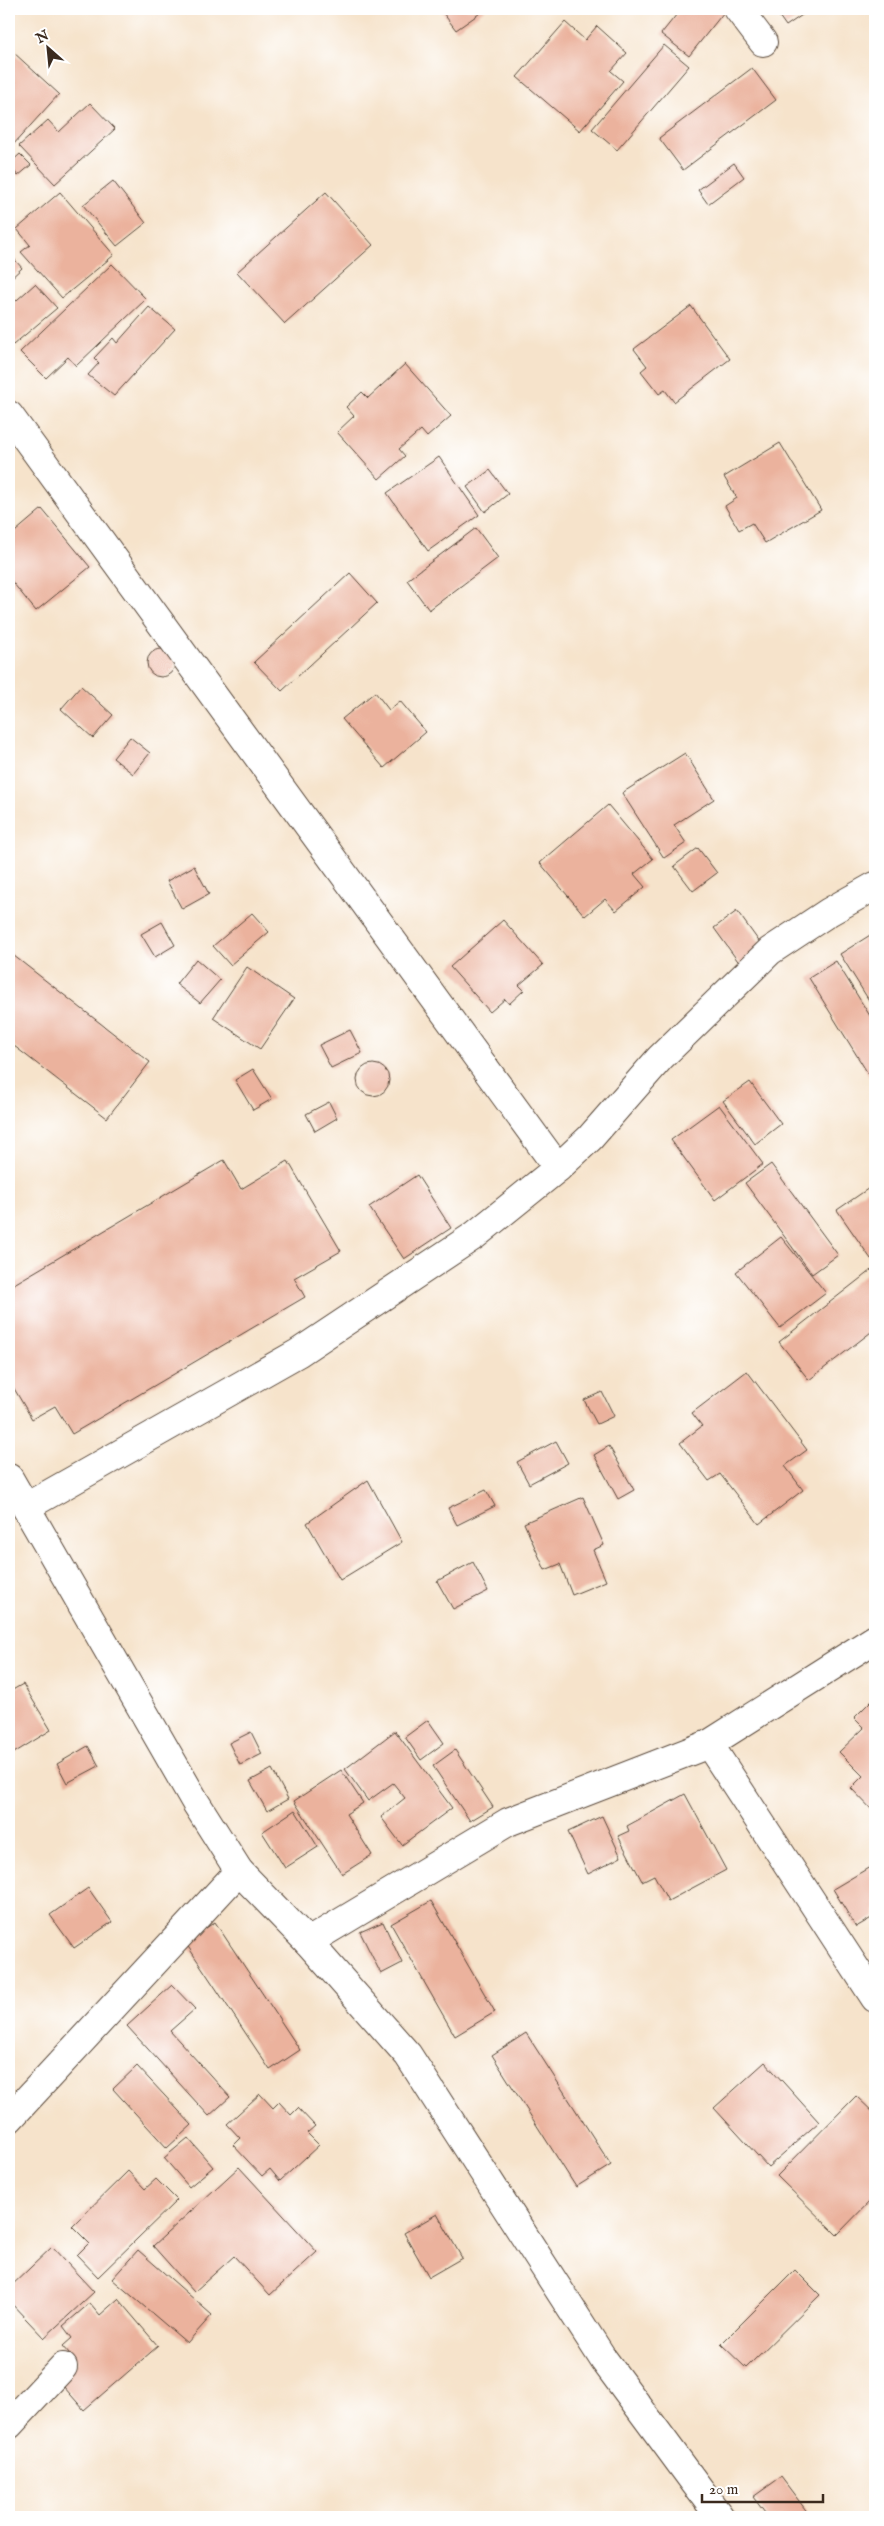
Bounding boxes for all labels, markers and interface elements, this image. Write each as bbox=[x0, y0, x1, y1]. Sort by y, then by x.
north arrow bbox=[22, 22, 72, 72]
text: N bbox=[32, 27, 52, 49]
scale bar bbox=[702, 2471, 823, 2503]
text: 20 m bbox=[709, 2480, 739, 2499]

